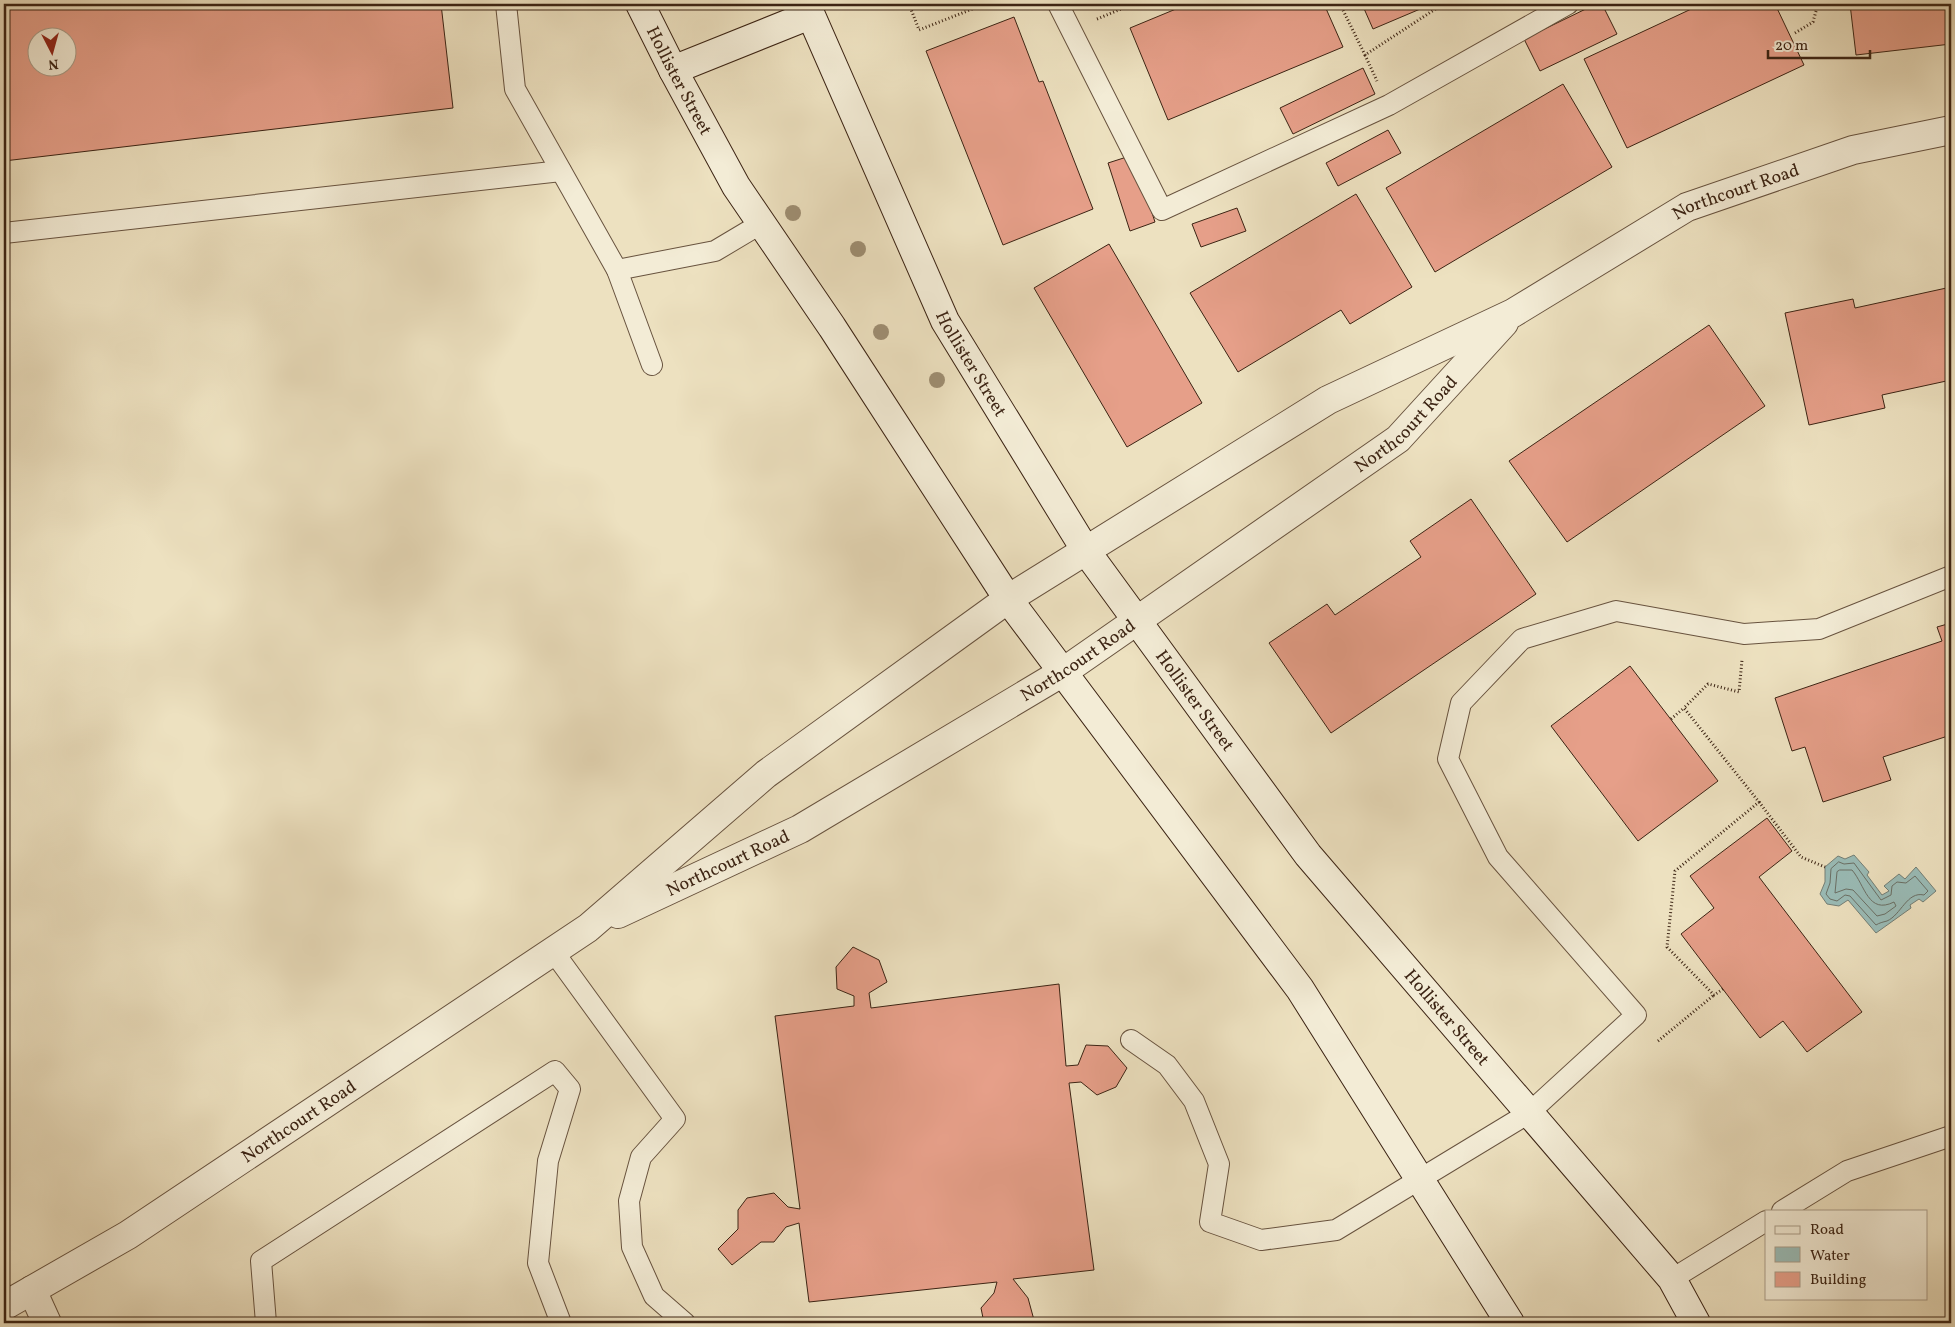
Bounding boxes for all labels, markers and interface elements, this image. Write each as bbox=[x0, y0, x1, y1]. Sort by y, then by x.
street label: Hollister Street bbox=[639, 22, 717, 140]
north arrow bbox=[28, 28, 78, 78]
scale bar bbox=[1768, 28, 1870, 60]
text: 20 m bbox=[1775, 36, 1808, 57]
text: N bbox=[47, 53, 59, 73]
street label: Northcourt Road bbox=[1668, 158, 1803, 227]
street label: Hollister Street bbox=[928, 307, 1012, 422]
street label: Northcourt Road bbox=[1350, 371, 1464, 480]
street label: Northcourt Road bbox=[1016, 614, 1141, 709]
street label: Hollister Street bbox=[1148, 646, 1239, 757]
street label: Northcourt Road bbox=[663, 825, 794, 904]
street label: Hollister Street bbox=[1397, 964, 1495, 1072]
street label: Northcourt Road bbox=[237, 1075, 362, 1170]
legend bbox=[1765, 1210, 1928, 1300]
text: Road bbox=[1810, 1220, 1844, 1241]
text: Water bbox=[1810, 1246, 1850, 1267]
text: Building bbox=[1810, 1270, 1867, 1291]

